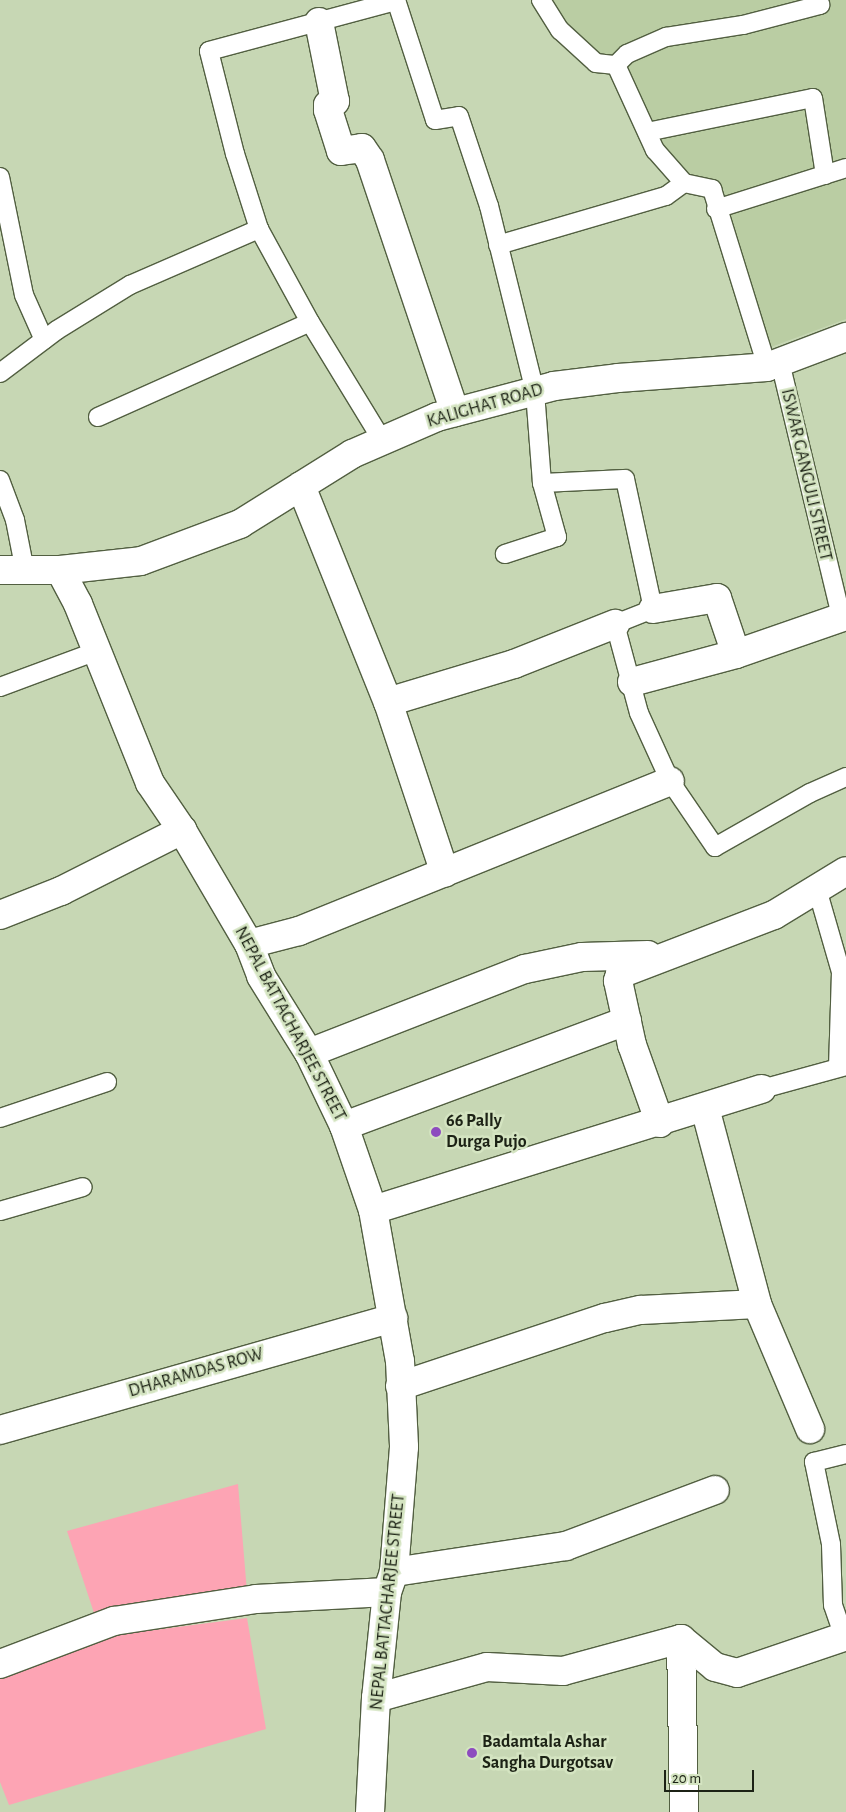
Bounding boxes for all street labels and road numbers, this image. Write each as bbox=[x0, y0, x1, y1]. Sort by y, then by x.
street label: KALIGHAT ROAD bbox=[425, 379, 545, 433]
street label: ISWAR GANGULI STREET bbox=[776, 387, 836, 563]
street label: NEPAL BATTACHARJEE STREET bbox=[229, 923, 351, 1125]
street label: DHARAMDAS ROW bbox=[126, 1343, 266, 1403]
street label: NEPAL BATTACHARJEE STREET bbox=[366, 1493, 410, 1711]

